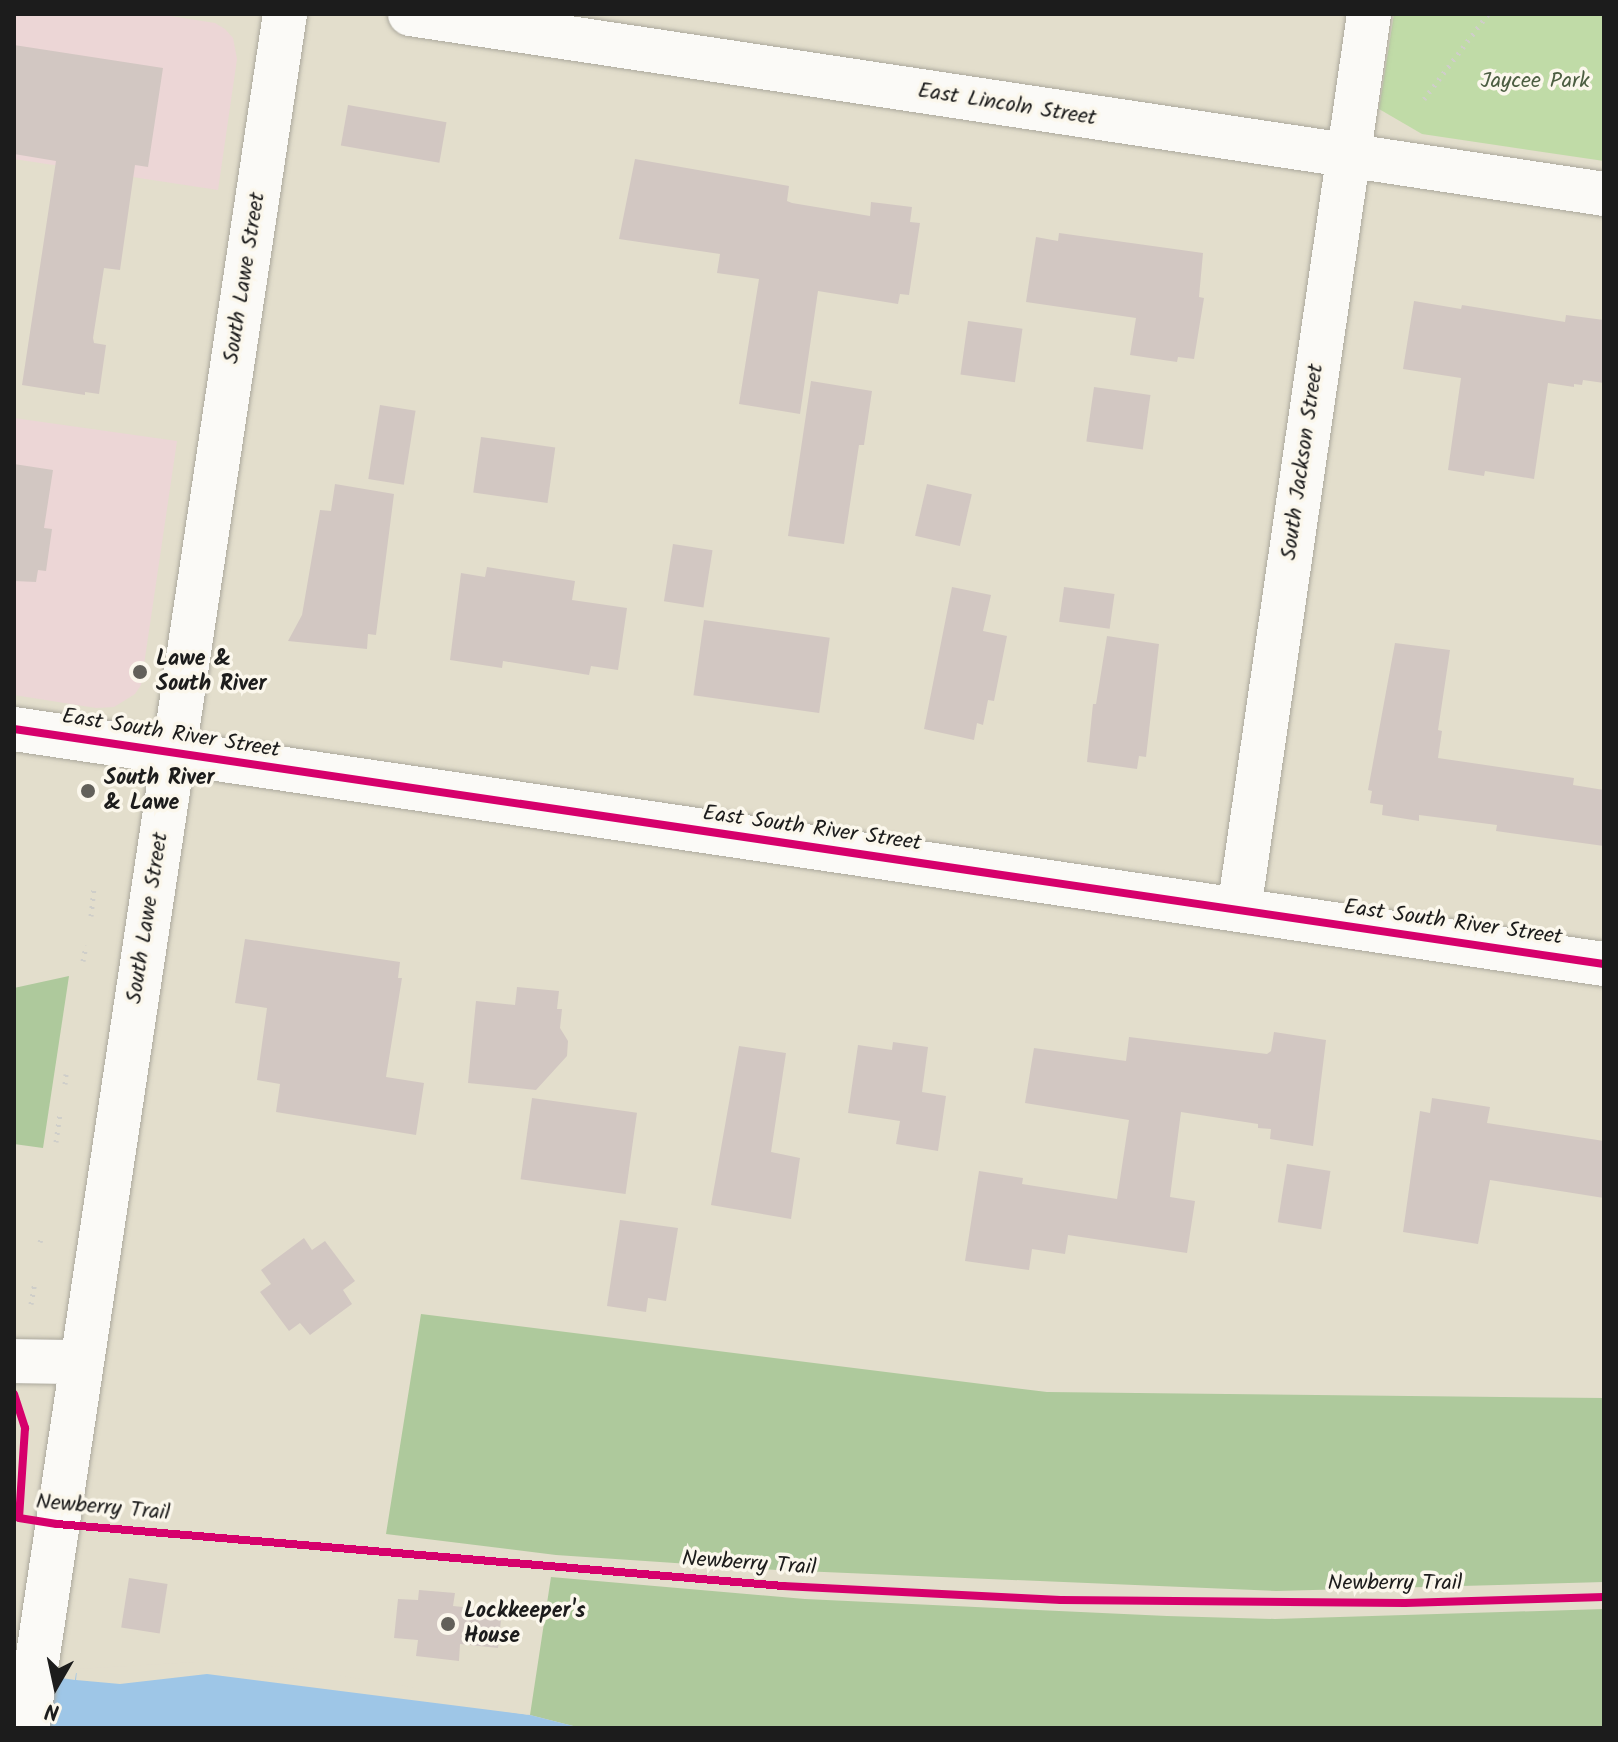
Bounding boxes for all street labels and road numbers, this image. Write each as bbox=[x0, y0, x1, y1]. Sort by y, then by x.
street label: East Lincoln Street bbox=[916, 78, 1098, 132]
street label: South Lawe Street bbox=[218, 190, 272, 366]
street label: South Jackson Street bbox=[1276, 362, 1330, 562]
street label: East South River Street bbox=[60, 704, 282, 764]
street label: East South River Street bbox=[701, 801, 923, 857]
street label: South Lawe Street bbox=[121, 830, 175, 1006]
street label: East South River Street bbox=[1342, 895, 1564, 951]
street label: Newberry Trail bbox=[35, 1489, 171, 1527]
street label: Newberry Trail bbox=[681, 1546, 817, 1582]
street label: Newberry Trail bbox=[1328, 1571, 1462, 1597]

